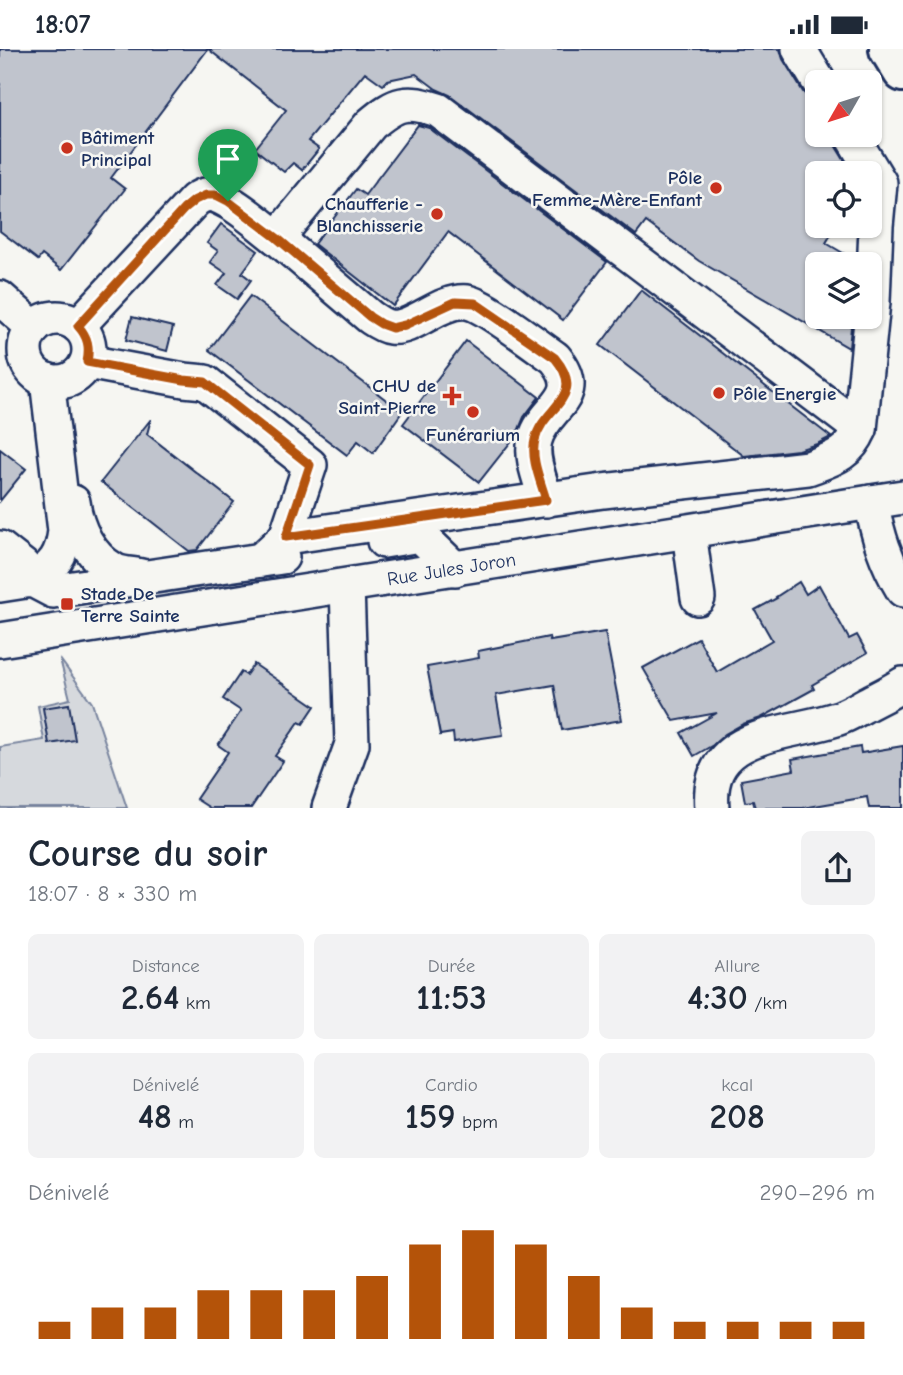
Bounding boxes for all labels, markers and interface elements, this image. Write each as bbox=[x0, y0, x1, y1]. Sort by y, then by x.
text: 18:07 bbox=[35, 10, 90, 40]
north arrow bbox=[805, 70, 882, 147]
map controls bbox=[805, 70, 882, 329]
place label: Bâtiment Principal bbox=[81, 127, 155, 171]
pin bbox=[198, 129, 258, 201]
marker: Bâtiment Principal bbox=[59, 140, 75, 156]
icon: arrive bbox=[209, 140, 247, 178]
button: locate bbox=[805, 161, 882, 238]
place label: Pôle Femme-Mère-Enfant bbox=[532, 167, 703, 211]
marker: Pôle Femme-Mère-Enfant bbox=[708, 180, 724, 196]
place label: Chaufferie - Blanchisserie bbox=[316, 193, 423, 237]
marker: Chaufferie - Blanchisserie bbox=[429, 206, 445, 222]
button: layers bbox=[805, 252, 882, 329]
place label: CHU de Saint-Pierre bbox=[339, 375, 436, 419]
place label: Pôle Energie bbox=[733, 383, 836, 405]
marker: Pôle Energie bbox=[711, 385, 727, 401]
marker: CHU de Saint-Pierre bbox=[442, 386, 462, 406]
marker: Funérarium bbox=[465, 404, 481, 420]
place label: Funérarium bbox=[426, 424, 520, 446]
street label: Rue Jules Joron bbox=[386, 548, 517, 591]
place label: Stade De Terre Sainte bbox=[81, 583, 180, 627]
marker: Stade De Terre Sainte bbox=[59, 596, 75, 612]
button: share bbox=[801, 831, 875, 905]
text: Course du soir bbox=[28, 832, 267, 876]
text: 18:07 · 8 × 330 m bbox=[28, 880, 197, 907]
text: Distance bbox=[132, 955, 200, 977]
text: Durée bbox=[428, 955, 475, 977]
text: Allure bbox=[714, 955, 760, 977]
text: 2.64 bbox=[121, 977, 179, 1018]
text: 11:53 bbox=[416, 977, 487, 1018]
text: 4:30 bbox=[687, 977, 748, 1018]
text: km bbox=[179, 992, 211, 1014]
text: /km bbox=[748, 992, 787, 1014]
text: Dénivelé bbox=[132, 1074, 199, 1096]
text: Cardio bbox=[425, 1074, 478, 1096]
text: kcal bbox=[721, 1074, 753, 1096]
text: 48 bbox=[138, 1096, 172, 1137]
text: 159 bbox=[405, 1096, 456, 1137]
text: 208 bbox=[709, 1096, 765, 1137]
text: m bbox=[172, 1111, 194, 1133]
text: bpm bbox=[456, 1111, 498, 1133]
text: Dénivelé bbox=[28, 1179, 109, 1206]
text: 290–296 m bbox=[760, 1179, 875, 1206]

